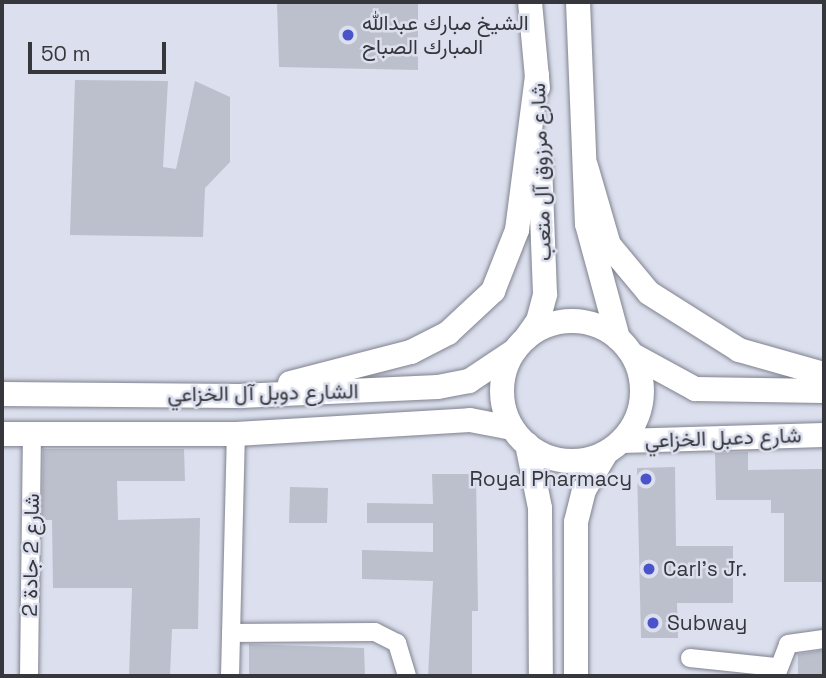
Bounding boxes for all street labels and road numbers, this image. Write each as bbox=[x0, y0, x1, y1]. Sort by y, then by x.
street label: شارع مرزوق آل متعب bbox=[525, 83, 557, 261]
street label: الشارع دوبل آل الخزاعي bbox=[167, 379, 359, 407]
street label: شارع دعبل الخزاعي bbox=[644, 423, 802, 453]
street label: شارع 2 جادة 2 bbox=[17, 493, 45, 617]

